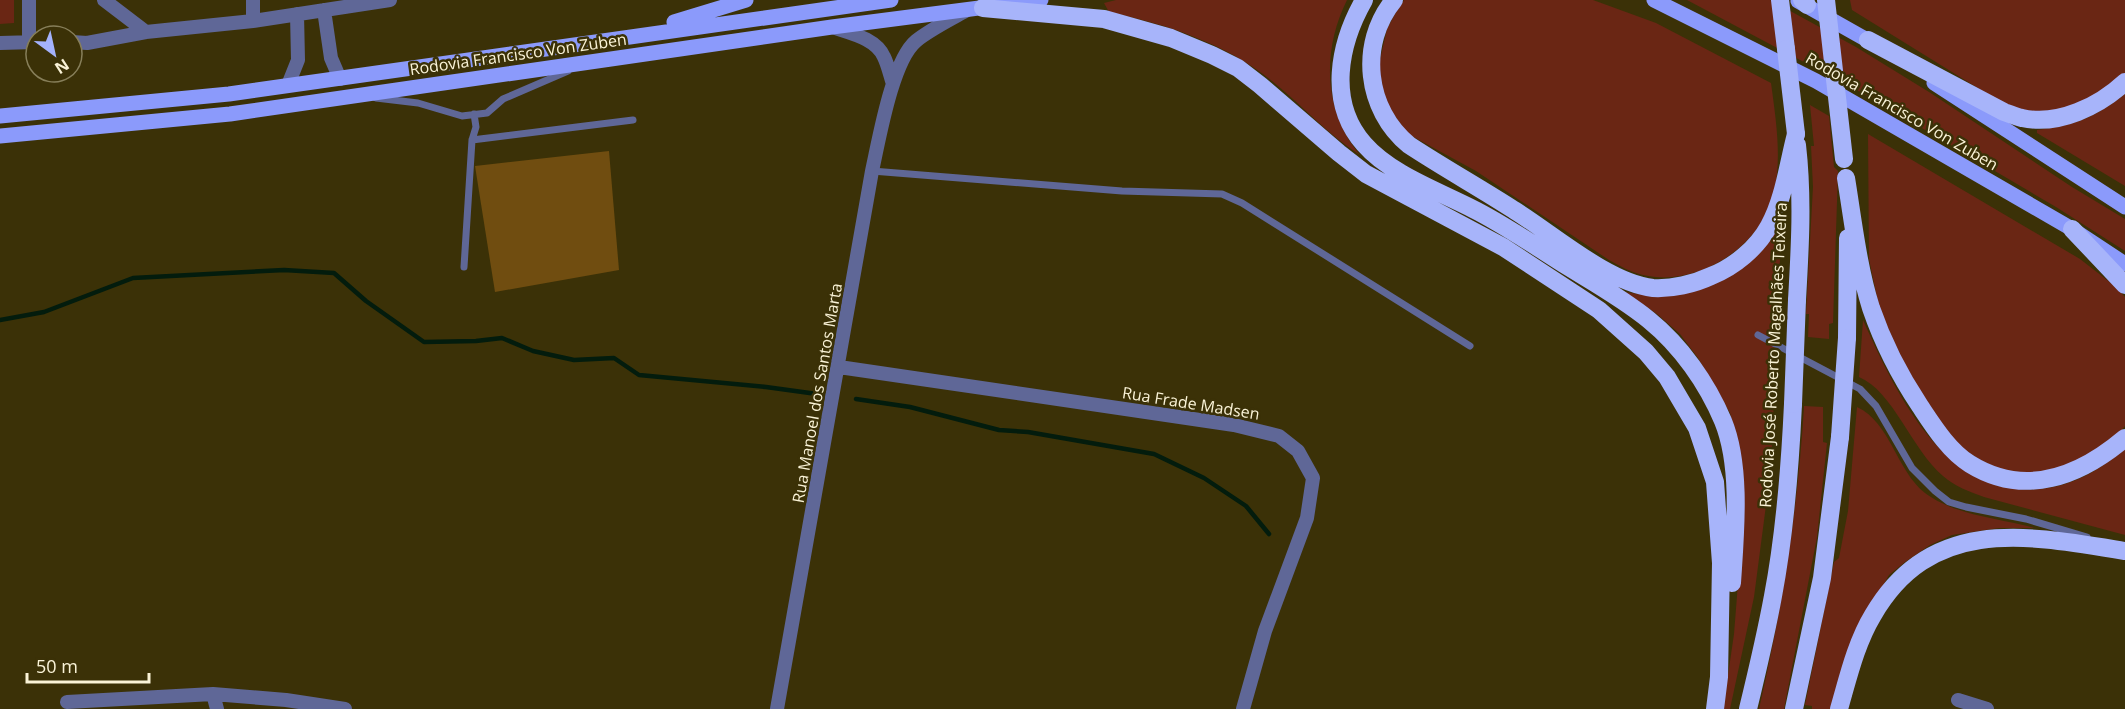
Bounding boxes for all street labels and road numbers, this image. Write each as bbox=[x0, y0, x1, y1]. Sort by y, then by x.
street label: Rodovia Francisco Von Zuben bbox=[408, 28, 628, 80]
street label: Rodovia Francisco Von Zuben bbox=[1802, 47, 2002, 175]
street label: Rodovia José Roberto Magalhães Teixeira bbox=[1754, 202, 1792, 508]
street label: Rua Manoel dos Santos Marta bbox=[787, 281, 847, 505]
street label: Rua Frade Madsen bbox=[1121, 381, 1261, 425]

